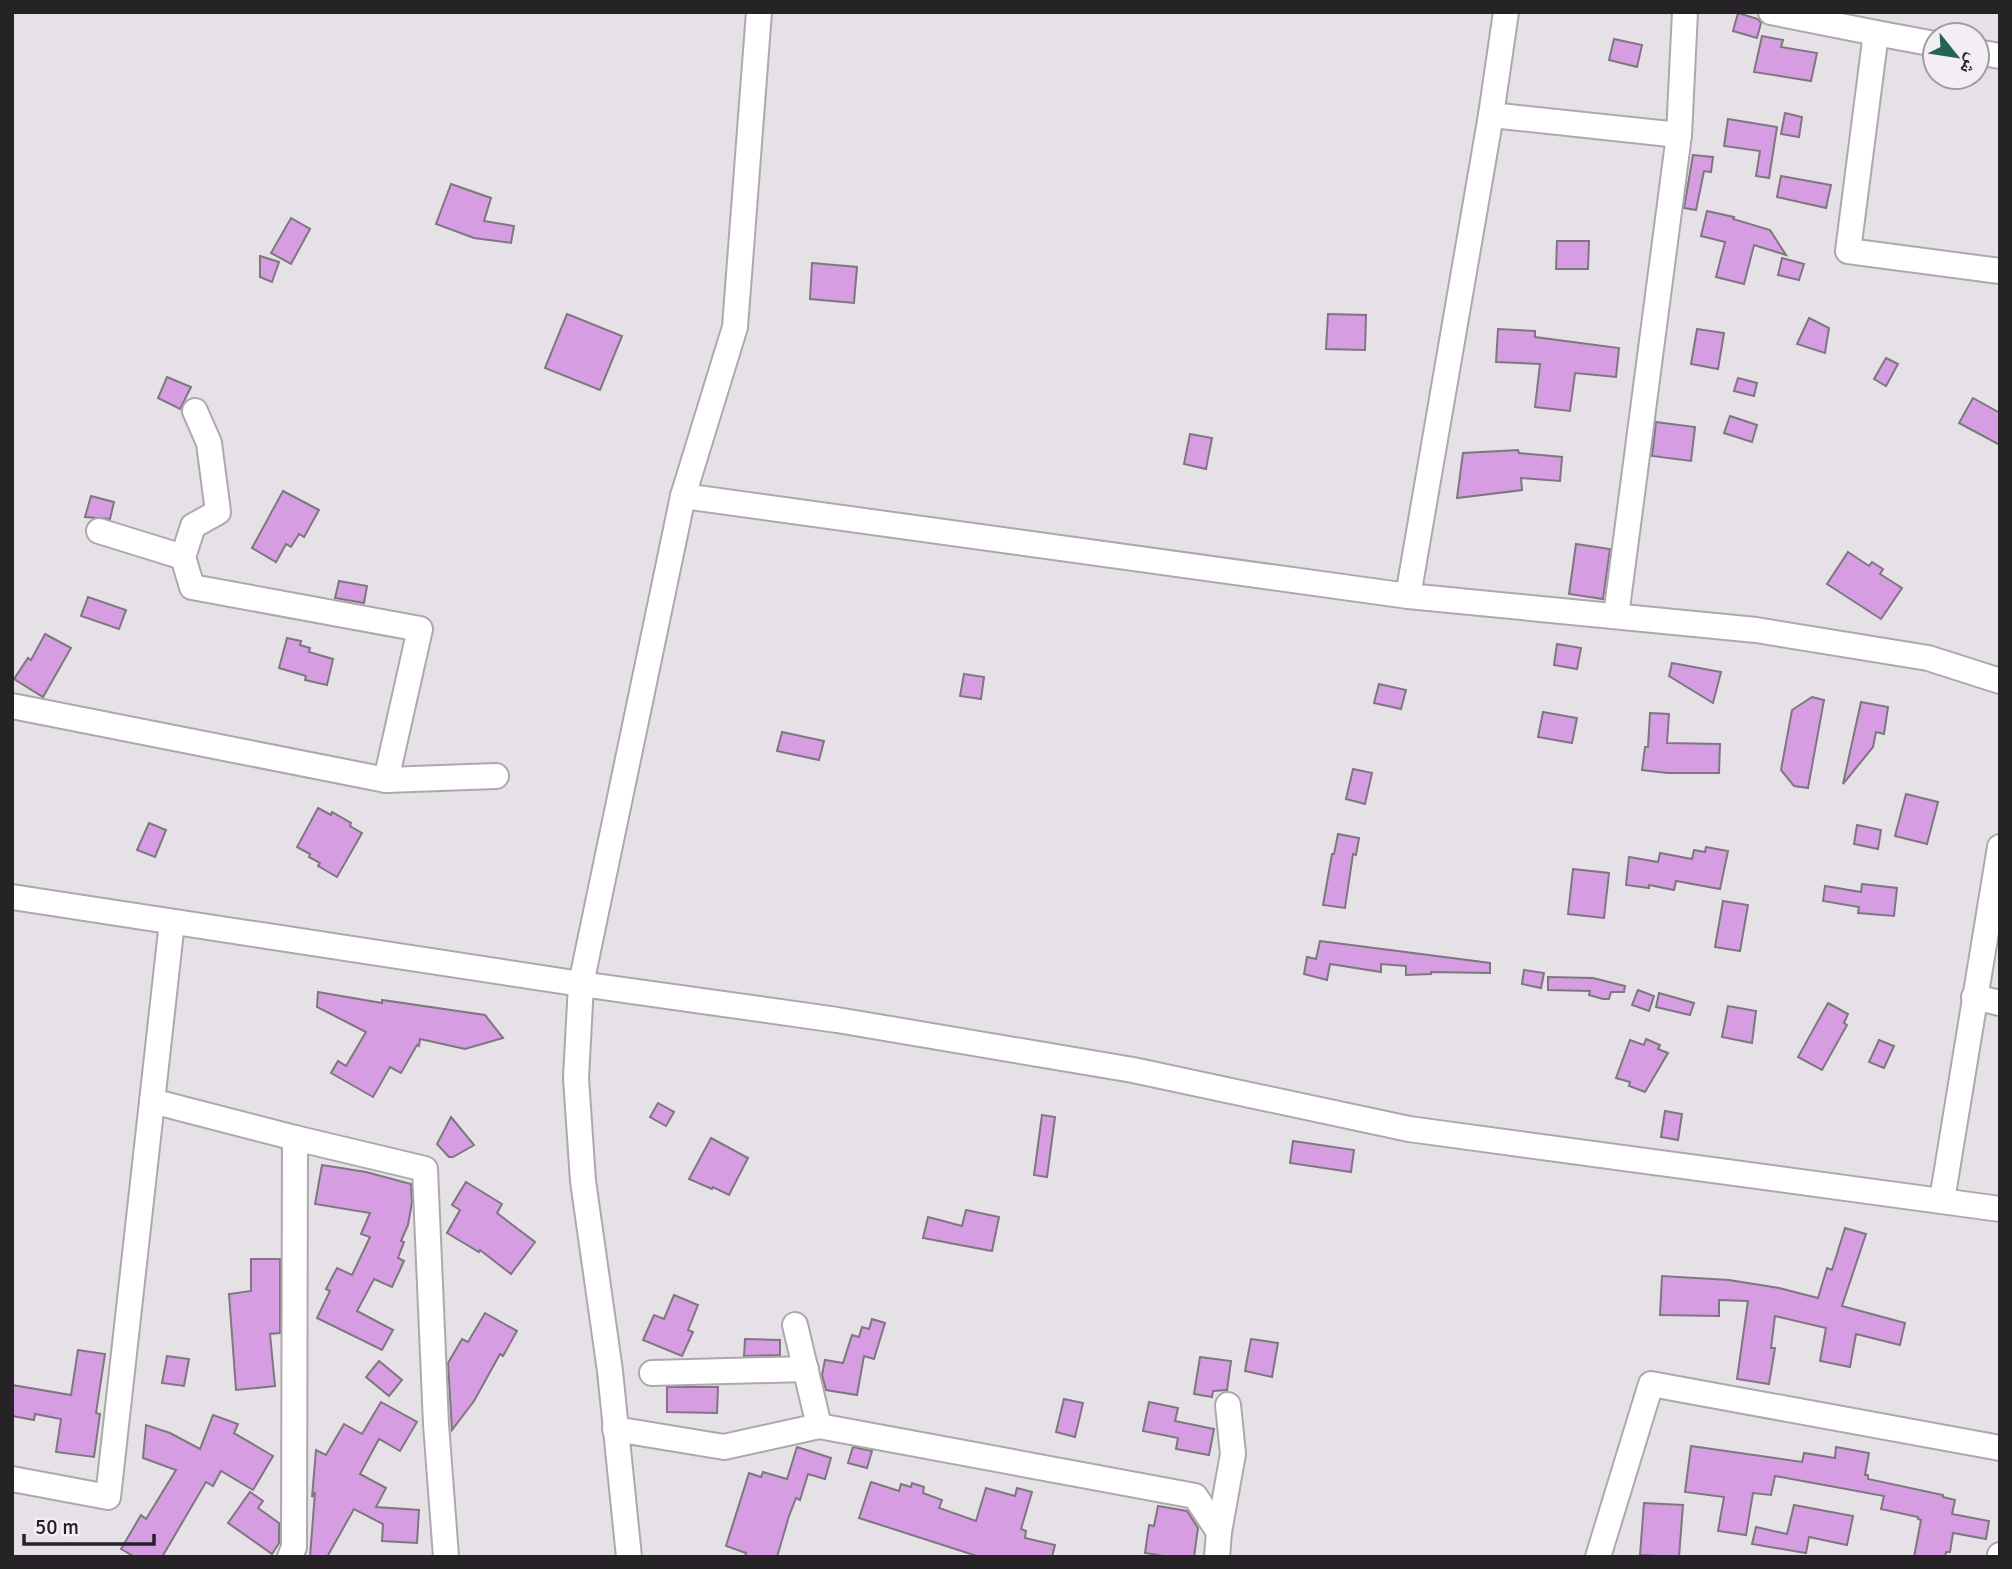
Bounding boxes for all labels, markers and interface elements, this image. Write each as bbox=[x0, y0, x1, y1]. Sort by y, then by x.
north arrow bbox=[1921, 21, 1991, 91]
text: ش bbox=[1954, 49, 1985, 79]
scale bar bbox=[24, 1502, 154, 1546]
text: 50 m bbox=[35, 1514, 79, 1540]

